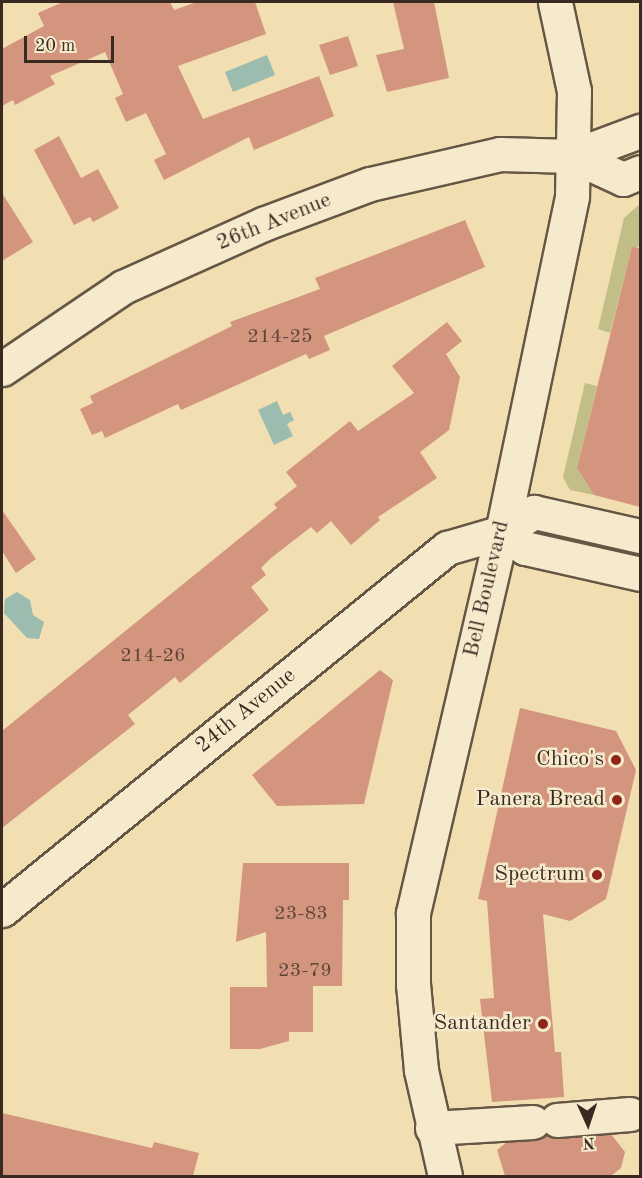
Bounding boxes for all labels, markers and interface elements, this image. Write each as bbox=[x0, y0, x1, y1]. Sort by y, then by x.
scale bar bbox=[27, 24, 117, 62]
text: 20 m bbox=[35, 37, 75, 55]
street label: 26th Avenue bbox=[213, 187, 335, 257]
house number: 214-25 bbox=[247, 325, 313, 349]
street label: Bell Boulevard bbox=[458, 518, 516, 660]
house number: 214-26 bbox=[120, 644, 186, 668]
street label: 24th Avenue bbox=[191, 663, 301, 759]
place label: Chico's bbox=[536, 747, 604, 773]
marker: Chico's bbox=[609, 753, 623, 767]
place label: Panera Bread bbox=[475, 787, 605, 813]
marker: Panera Bread bbox=[610, 793, 624, 807]
place label: Spectrum bbox=[494, 862, 585, 888]
marker: Spectrum bbox=[590, 868, 604, 882]
house number: 23-83 bbox=[274, 902, 328, 926]
house number: 23-79 bbox=[278, 959, 332, 983]
place label: Santander bbox=[434, 1011, 531, 1037]
marker: Santander bbox=[536, 1017, 550, 1031]
north arrow bbox=[558, 1094, 618, 1154]
text: N bbox=[582, 1134, 595, 1150]

